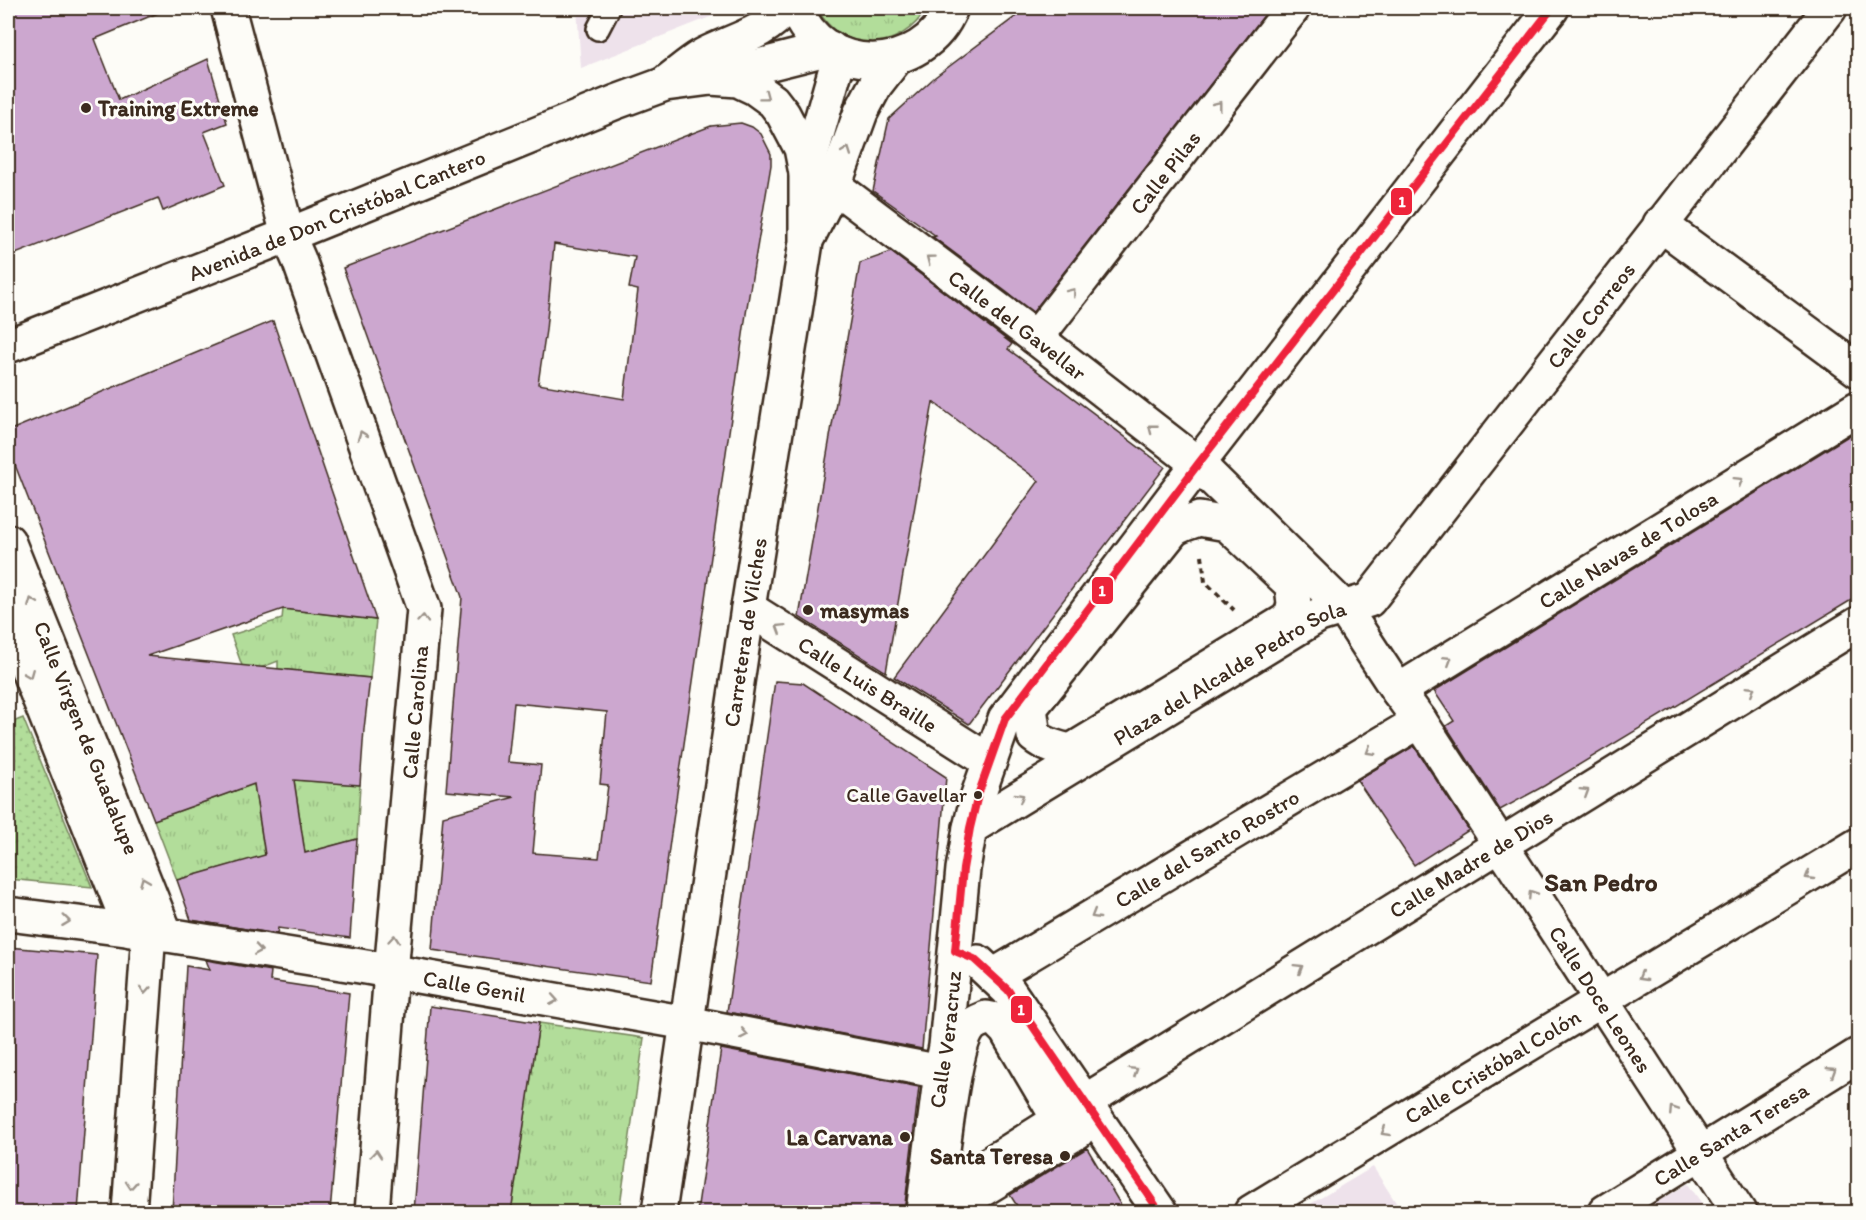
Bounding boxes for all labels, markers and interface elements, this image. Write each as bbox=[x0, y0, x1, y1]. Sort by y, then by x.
one-way arrow bbox=[759, 89, 770, 100]
place label: Training Extreme bbox=[97, 95, 259, 122]
marker: Training Extreme bbox=[79, 101, 93, 115]
one-way arrow bbox=[1210, 101, 1221, 112]
street label: Calle Pilas bbox=[1124, 125, 1206, 220]
street label: Avenida de Don Cristóbal Cantero bbox=[184, 143, 489, 287]
one-way arrow bbox=[839, 146, 852, 157]
line badge: 1 bbox=[1390, 187, 1413, 216]
text: 1 bbox=[1398, 192, 1406, 211]
one-way arrow bbox=[926, 255, 937, 266]
street label: Calle Correos bbox=[1541, 257, 1641, 374]
street label: Calle del Gavellar bbox=[943, 263, 1093, 386]
one-way arrow bbox=[1065, 288, 1076, 299]
one-way arrow bbox=[1148, 425, 1159, 436]
one-way arrow bbox=[356, 430, 369, 441]
one-way arrow bbox=[1733, 477, 1744, 488]
street label: Calle Navas de Tolosa bbox=[1534, 484, 1723, 615]
street label: Carretera de Vilches bbox=[717, 536, 772, 729]
line badge: 1 bbox=[1091, 576, 1114, 605]
text: 1 bbox=[1098, 581, 1106, 600]
street label: Plaza del Alcalde Pedro Sola bbox=[1108, 594, 1350, 751]
one-way arrow bbox=[27, 597, 39, 608]
place label: masymas bbox=[819, 597, 909, 624]
marker: masymas bbox=[801, 603, 815, 617]
one-way arrow bbox=[416, 615, 429, 624]
street label: Calle Virgen de Guadalupe bbox=[28, 617, 146, 858]
one-way arrow bbox=[776, 624, 786, 636]
street label: Calle Luis Braille bbox=[793, 630, 943, 738]
street label: Calle Carolina bbox=[396, 643, 434, 780]
one-way arrow bbox=[1442, 656, 1452, 668]
one-way arrow bbox=[22, 668, 34, 679]
one-way arrow bbox=[1745, 686, 1755, 698]
one-way arrow bbox=[1366, 743, 1376, 755]
place label: Calle Gavellar bbox=[846, 783, 967, 807]
street label: Calle del Santo Rostro bbox=[1110, 783, 1304, 914]
one-way arrow bbox=[1579, 788, 1589, 800]
marker: Calle Gavellar bbox=[972, 789, 984, 801]
one-way arrow bbox=[1014, 793, 1024, 805]
street label: Calle Madre de Dios bbox=[1384, 802, 1558, 924]
district label: San Pedro bbox=[1544, 866, 1658, 898]
one-way arrow bbox=[1805, 868, 1815, 880]
one-way arrow bbox=[139, 876, 151, 887]
one-way arrow bbox=[1528, 890, 1539, 901]
one-way arrow bbox=[1091, 908, 1101, 920]
one-way arrow bbox=[61, 915, 70, 927]
street label: Calle Doce Leones bbox=[1543, 921, 1658, 1078]
one-way arrow bbox=[387, 934, 400, 943]
one-way arrow bbox=[254, 943, 263, 955]
street label: Calle Genil bbox=[421, 964, 528, 1008]
one-way arrow bbox=[1293, 965, 1304, 976]
street label: Calle Veracruz bbox=[923, 970, 967, 1110]
one-way arrow bbox=[1638, 970, 1648, 981]
one-way arrow bbox=[139, 986, 152, 995]
one-way arrow bbox=[549, 993, 559, 1006]
line badge: 1 bbox=[1010, 995, 1033, 1024]
text: 1 bbox=[1017, 1000, 1025, 1019]
street label: Calle Cristóbal Colón bbox=[1399, 1002, 1586, 1130]
one-way arrow bbox=[739, 1027, 749, 1040]
one-way arrow bbox=[1127, 1067, 1138, 1078]
one-way arrow bbox=[1826, 1067, 1837, 1078]
street label: Calle Santa Teresa bbox=[1648, 1075, 1814, 1192]
one-way arrow bbox=[1669, 1106, 1681, 1116]
place label: La Carvana bbox=[786, 1124, 894, 1151]
one-way arrow bbox=[1381, 1124, 1391, 1136]
marker: La Carvana bbox=[898, 1130, 912, 1144]
place label: Santa Teresa bbox=[930, 1143, 1053, 1170]
marker: Santa Teresa bbox=[1058, 1149, 1072, 1163]
one-way arrow bbox=[369, 1150, 382, 1159]
one-way arrow bbox=[125, 1180, 138, 1189]

